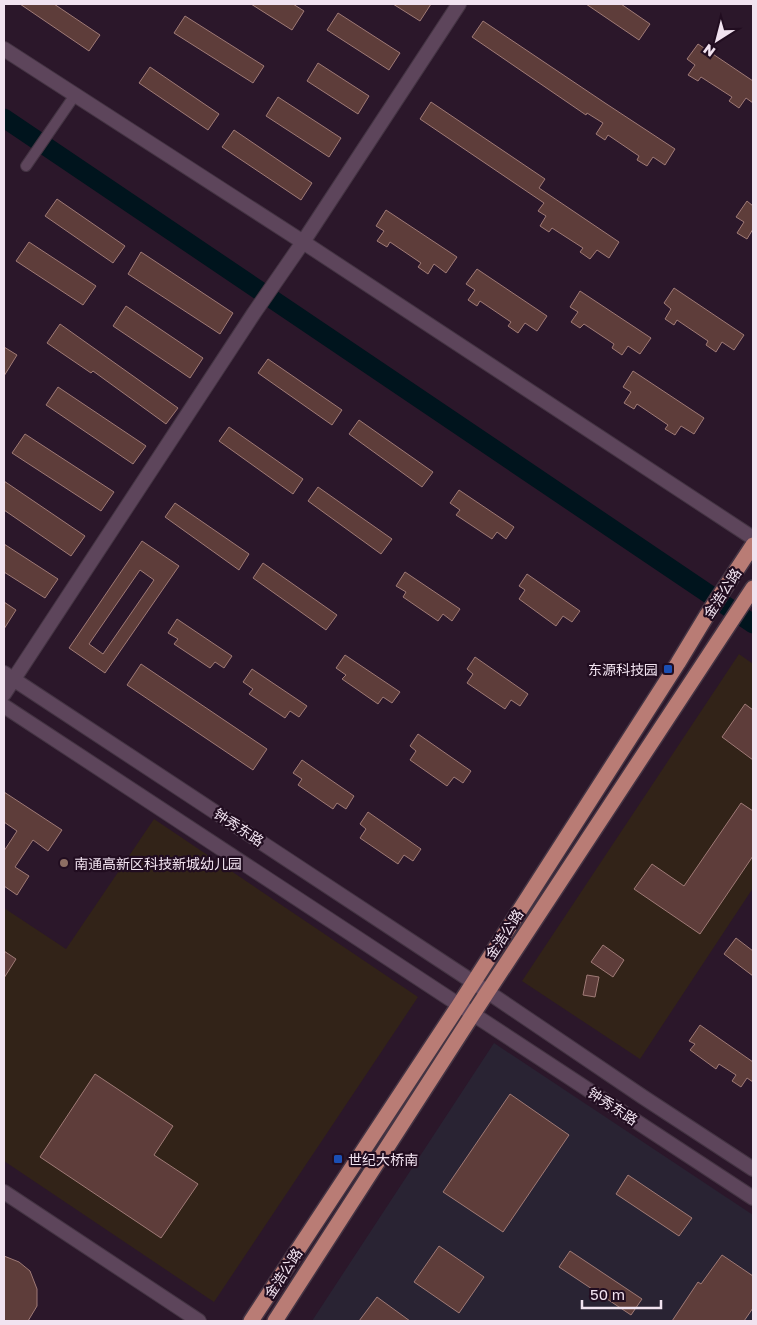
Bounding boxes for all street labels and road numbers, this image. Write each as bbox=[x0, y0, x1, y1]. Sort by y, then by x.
street label: 金浩公路 bbox=[700, 565, 744, 621]
street label: 钟秀东路 bbox=[211, 805, 267, 849]
street label: 金浩公路 bbox=[482, 906, 526, 962]
street label: 钟秀东路 bbox=[585, 1084, 641, 1128]
street label: 金浩公路 bbox=[261, 1245, 305, 1301]

